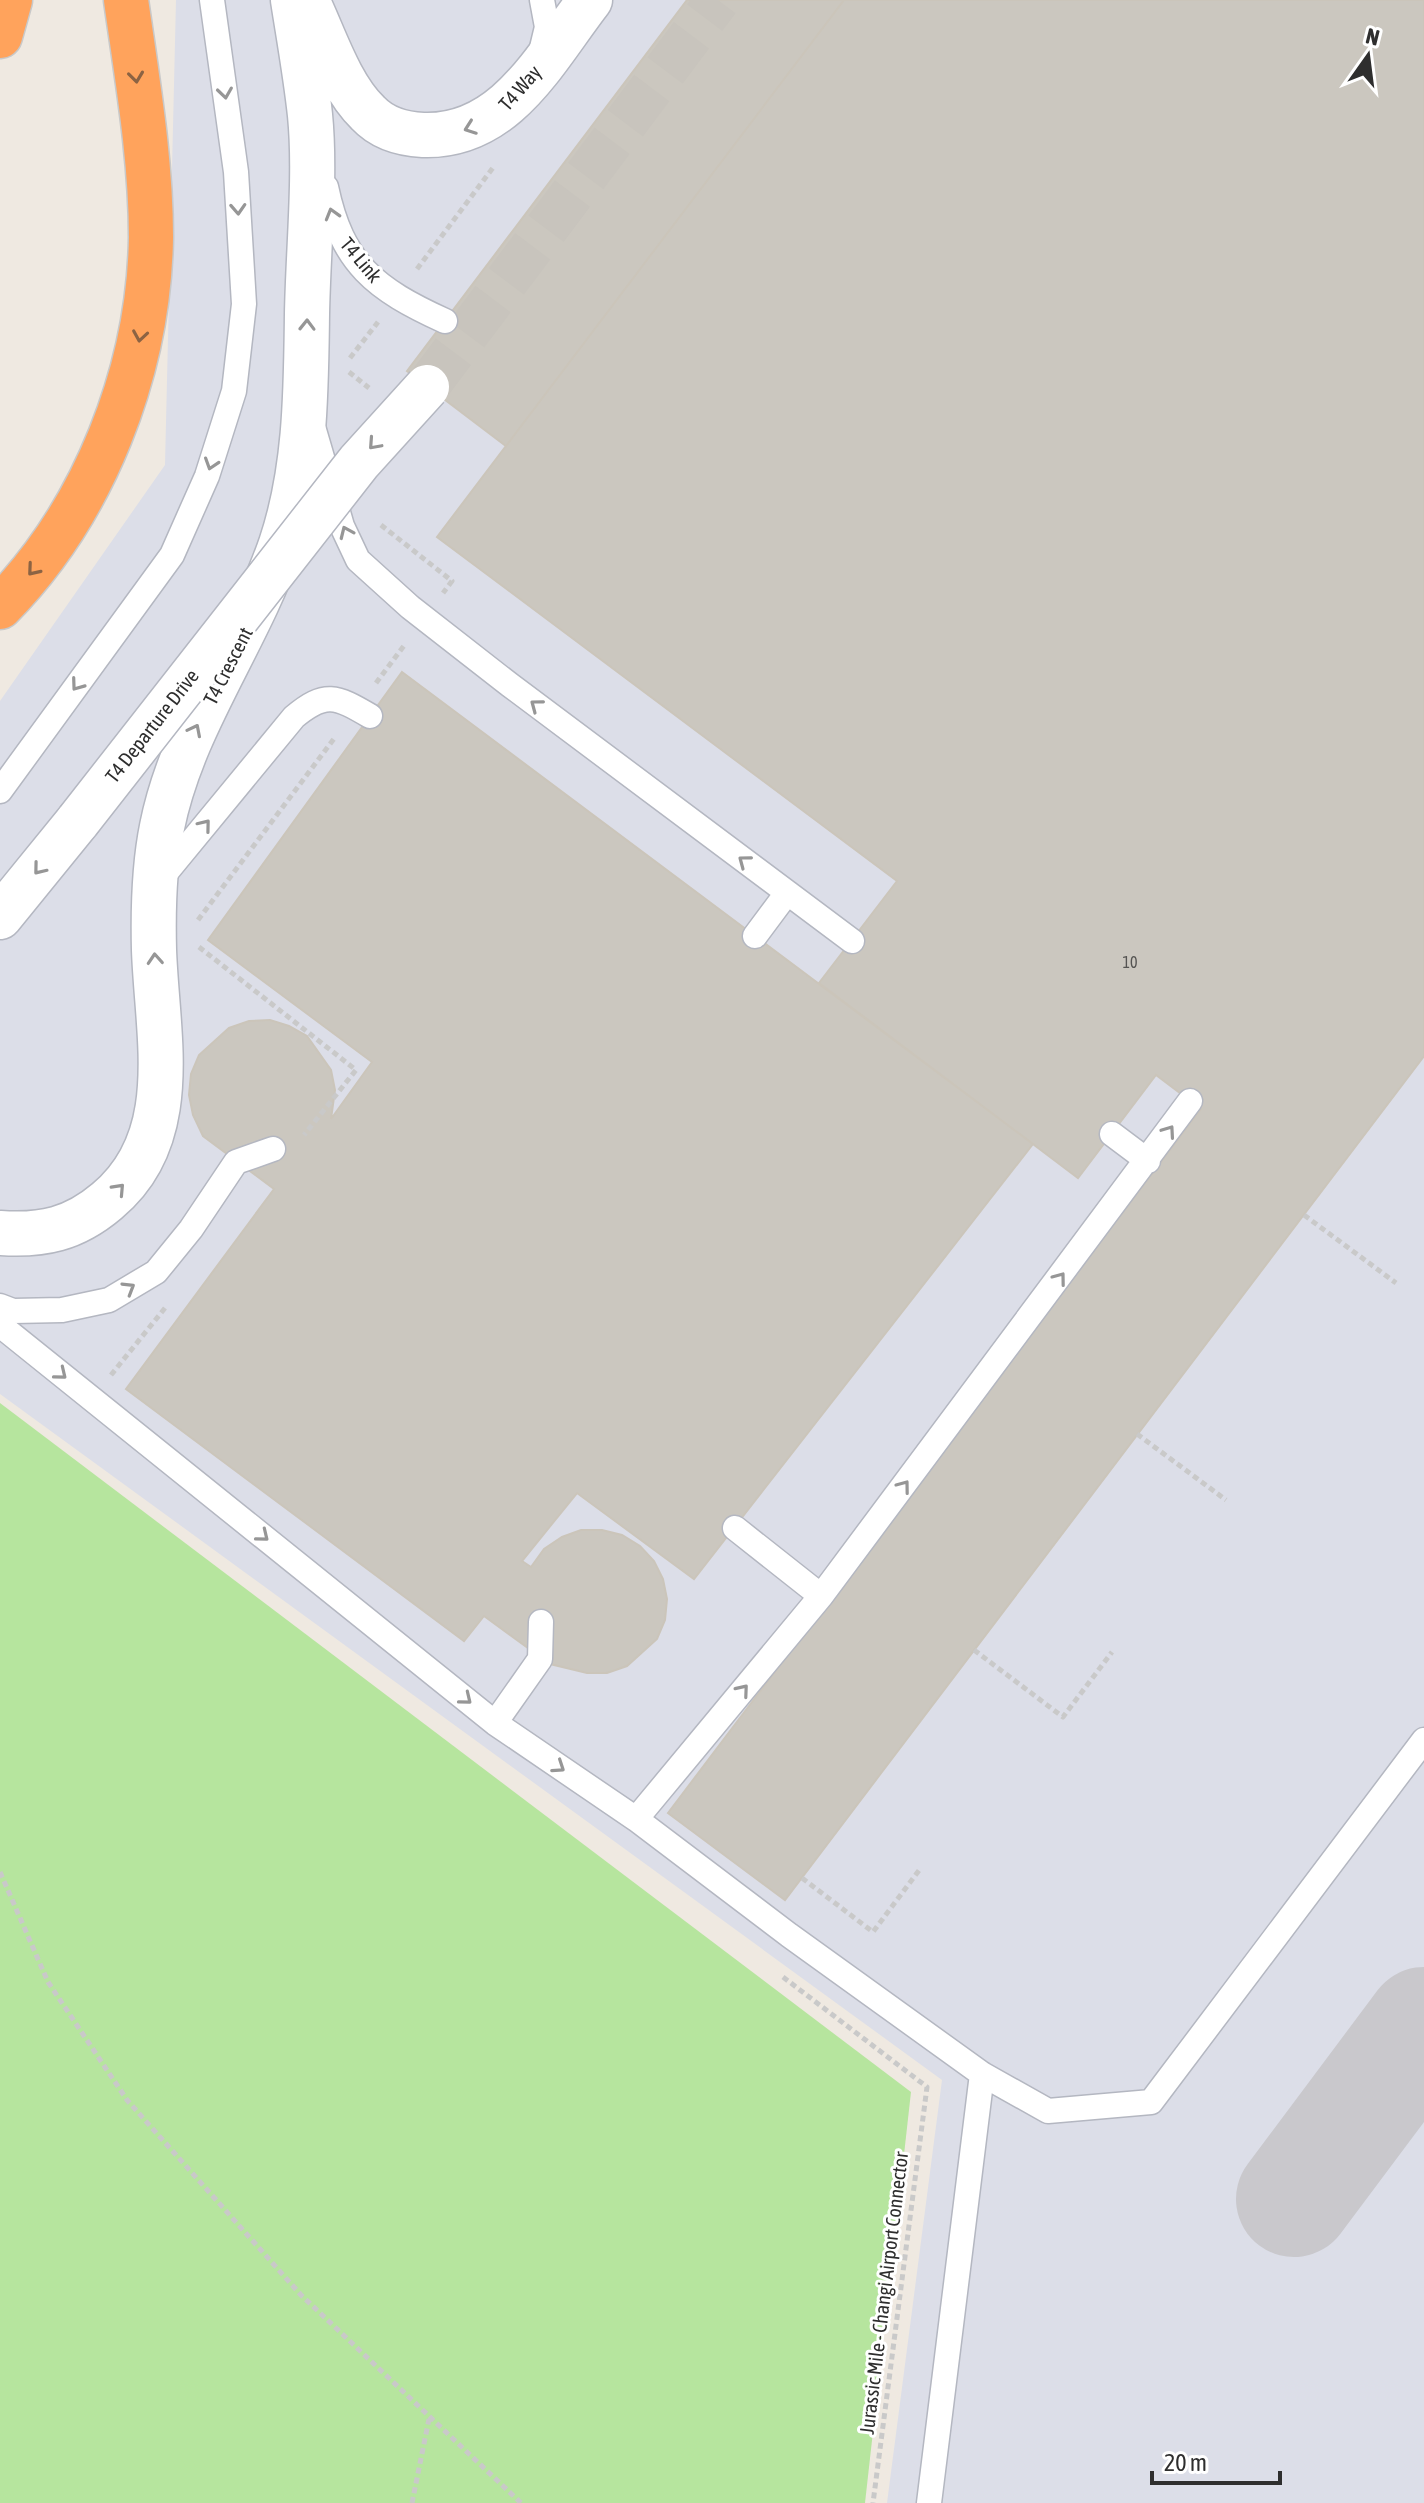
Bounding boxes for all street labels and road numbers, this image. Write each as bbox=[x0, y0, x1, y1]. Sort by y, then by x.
street label: T4 Way bbox=[494, 60, 545, 115]
street label: T4 Link bbox=[336, 232, 387, 287]
street label: T4 Crescent bbox=[198, 623, 257, 708]
street label: T4 Departure Drive bbox=[100, 664, 203, 787]
street label: Jurassic Mile - Changi Airport Connector bbox=[855, 2149, 912, 2436]

